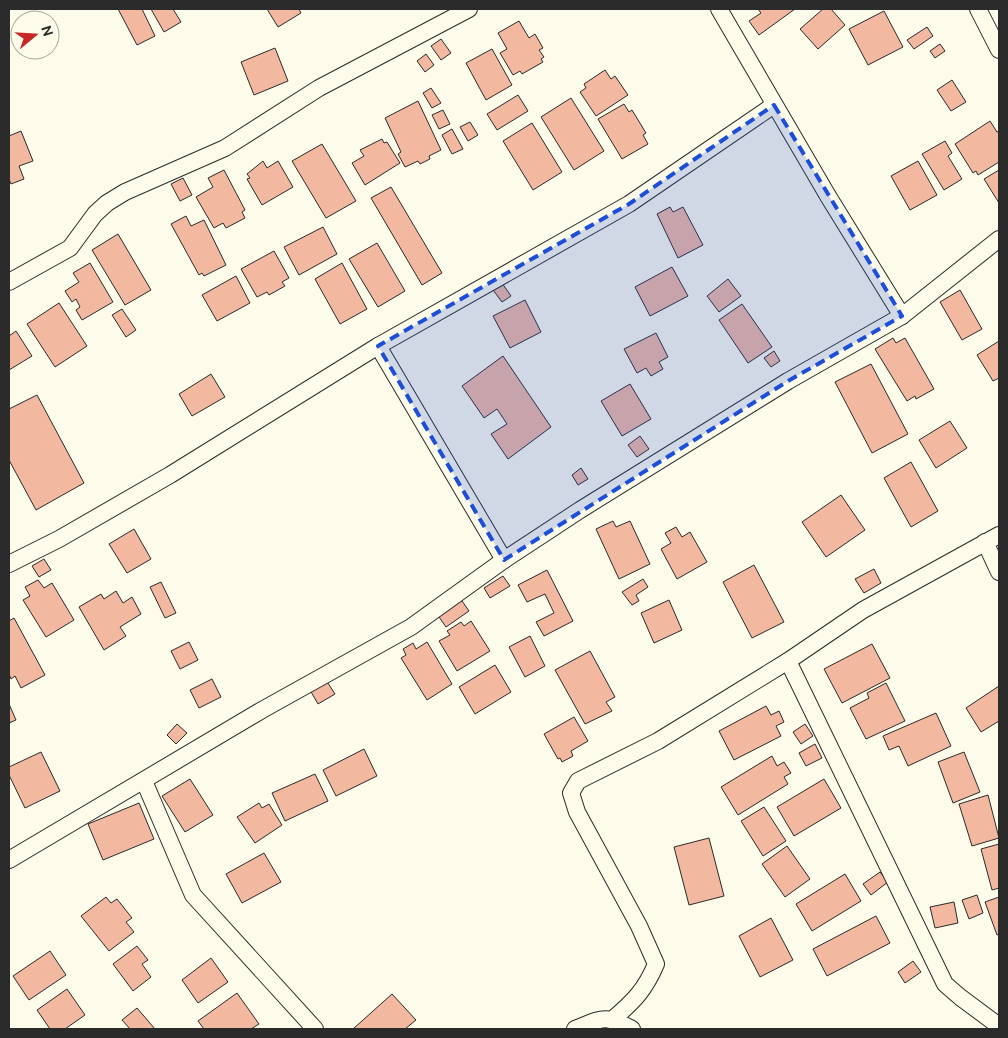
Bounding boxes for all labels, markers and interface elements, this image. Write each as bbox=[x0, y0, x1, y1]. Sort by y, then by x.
north arrow bbox=[10, 10, 60, 60]
text: N bbox=[38, 24, 57, 38]

